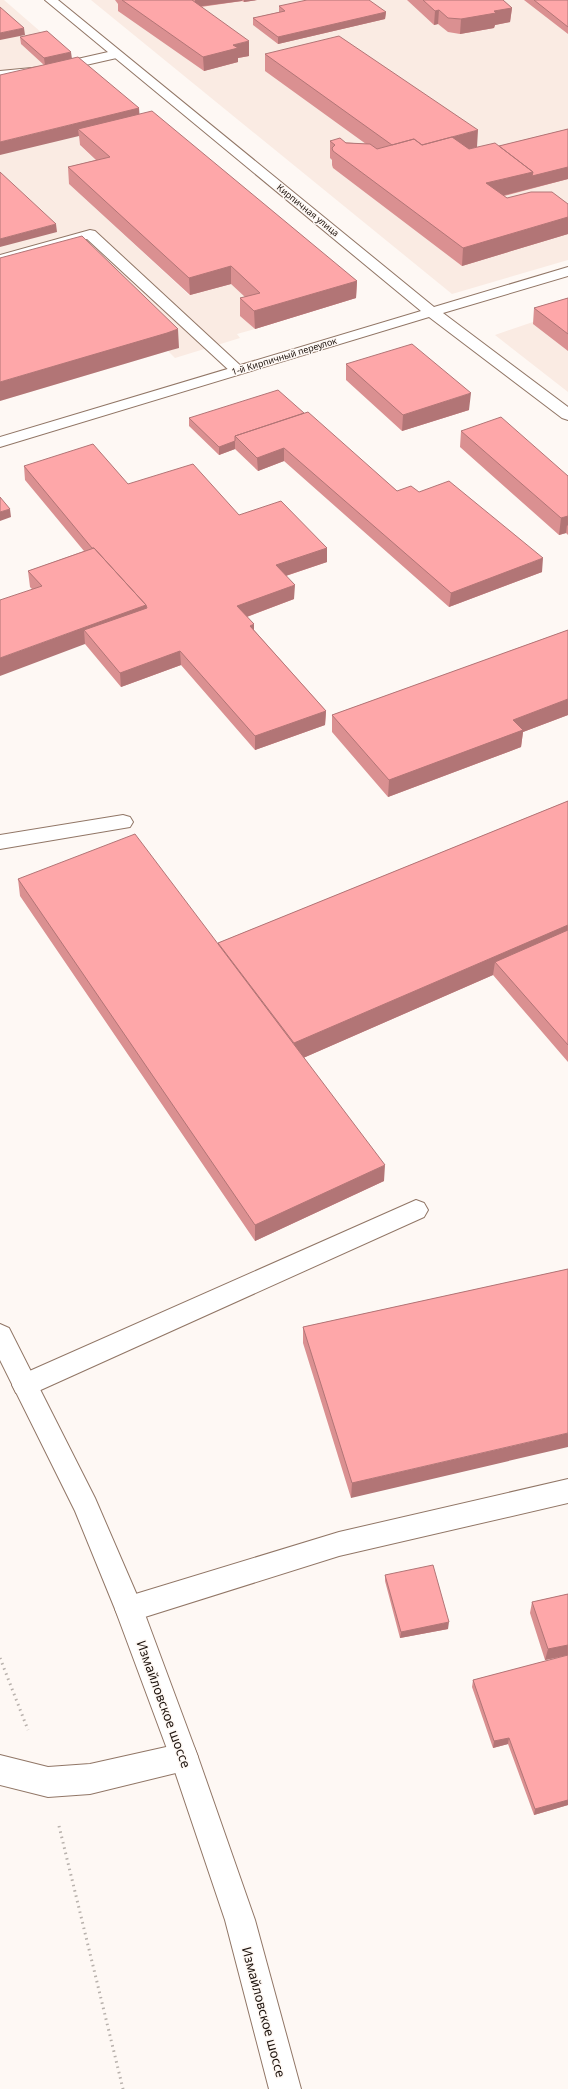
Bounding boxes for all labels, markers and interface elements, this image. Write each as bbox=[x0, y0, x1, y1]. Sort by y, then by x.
street label: Кирпичная улица bbox=[274, 181, 342, 239]
street label: 1-й Кирпичный переулок bbox=[230, 334, 338, 378]
street label: Измайловское шоссе bbox=[133, 1638, 195, 1770]
street label: Измайловское шоссе bbox=[238, 1945, 290, 2079]

